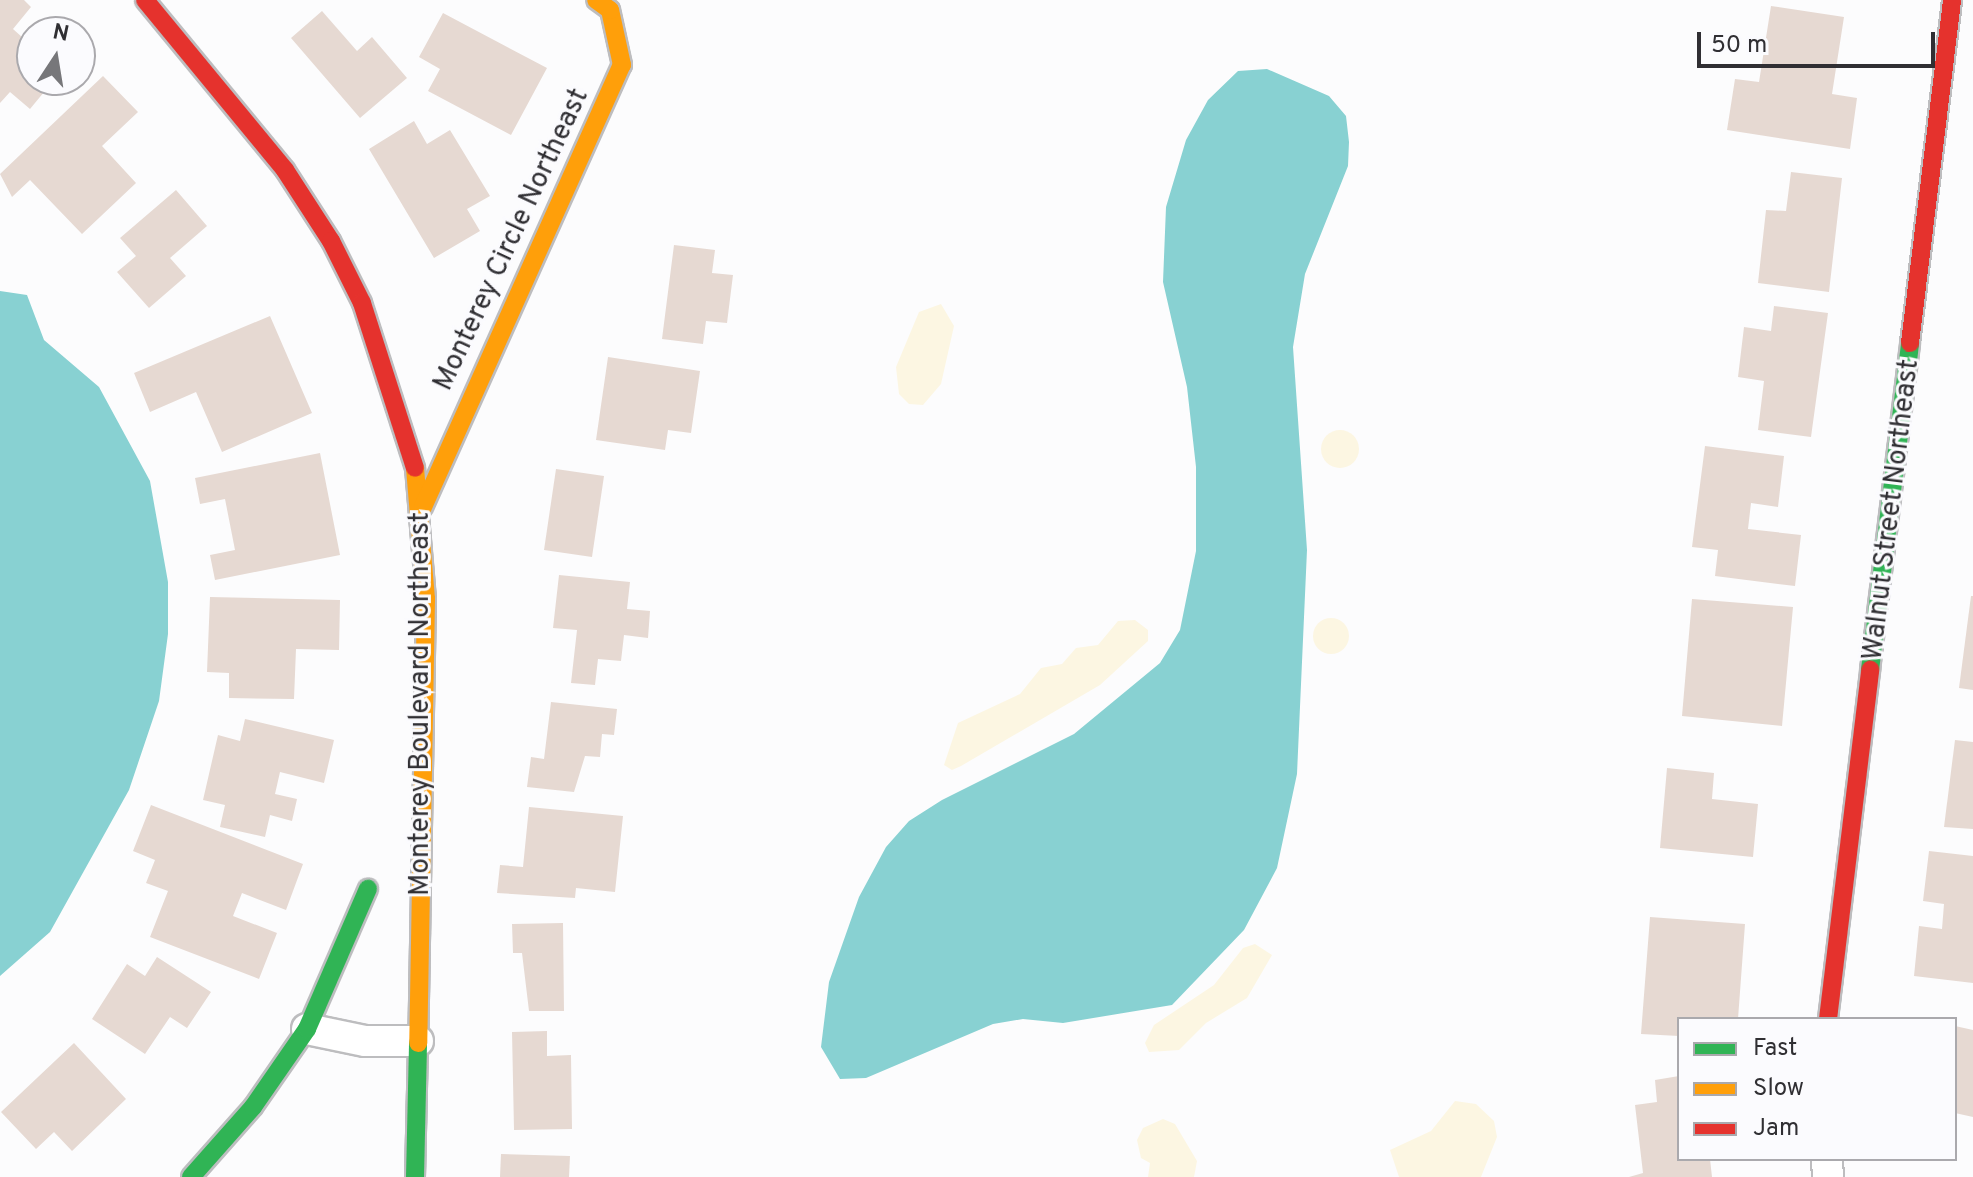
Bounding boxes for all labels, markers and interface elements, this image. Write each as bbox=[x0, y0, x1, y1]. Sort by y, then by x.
north arrow bbox=[16, 16, 96, 96]
scale bar bbox=[1701, 16, 1939, 66]
text: N bbox=[50, 19, 71, 49]
text: 50 m bbox=[1711, 31, 1767, 61]
street label: Monterey Circle Northeast bbox=[427, 84, 597, 396]
street label: Walnut Street Northeast bbox=[1857, 357, 1927, 663]
street label: Monterey Boulevard Northeast bbox=[404, 512, 438, 896]
legend bbox=[1677, 1017, 1957, 1161]
text: Fast bbox=[1753, 1034, 1797, 1064]
text: Slow bbox=[1753, 1074, 1804, 1104]
text: Jam bbox=[1753, 1114, 1799, 1144]

